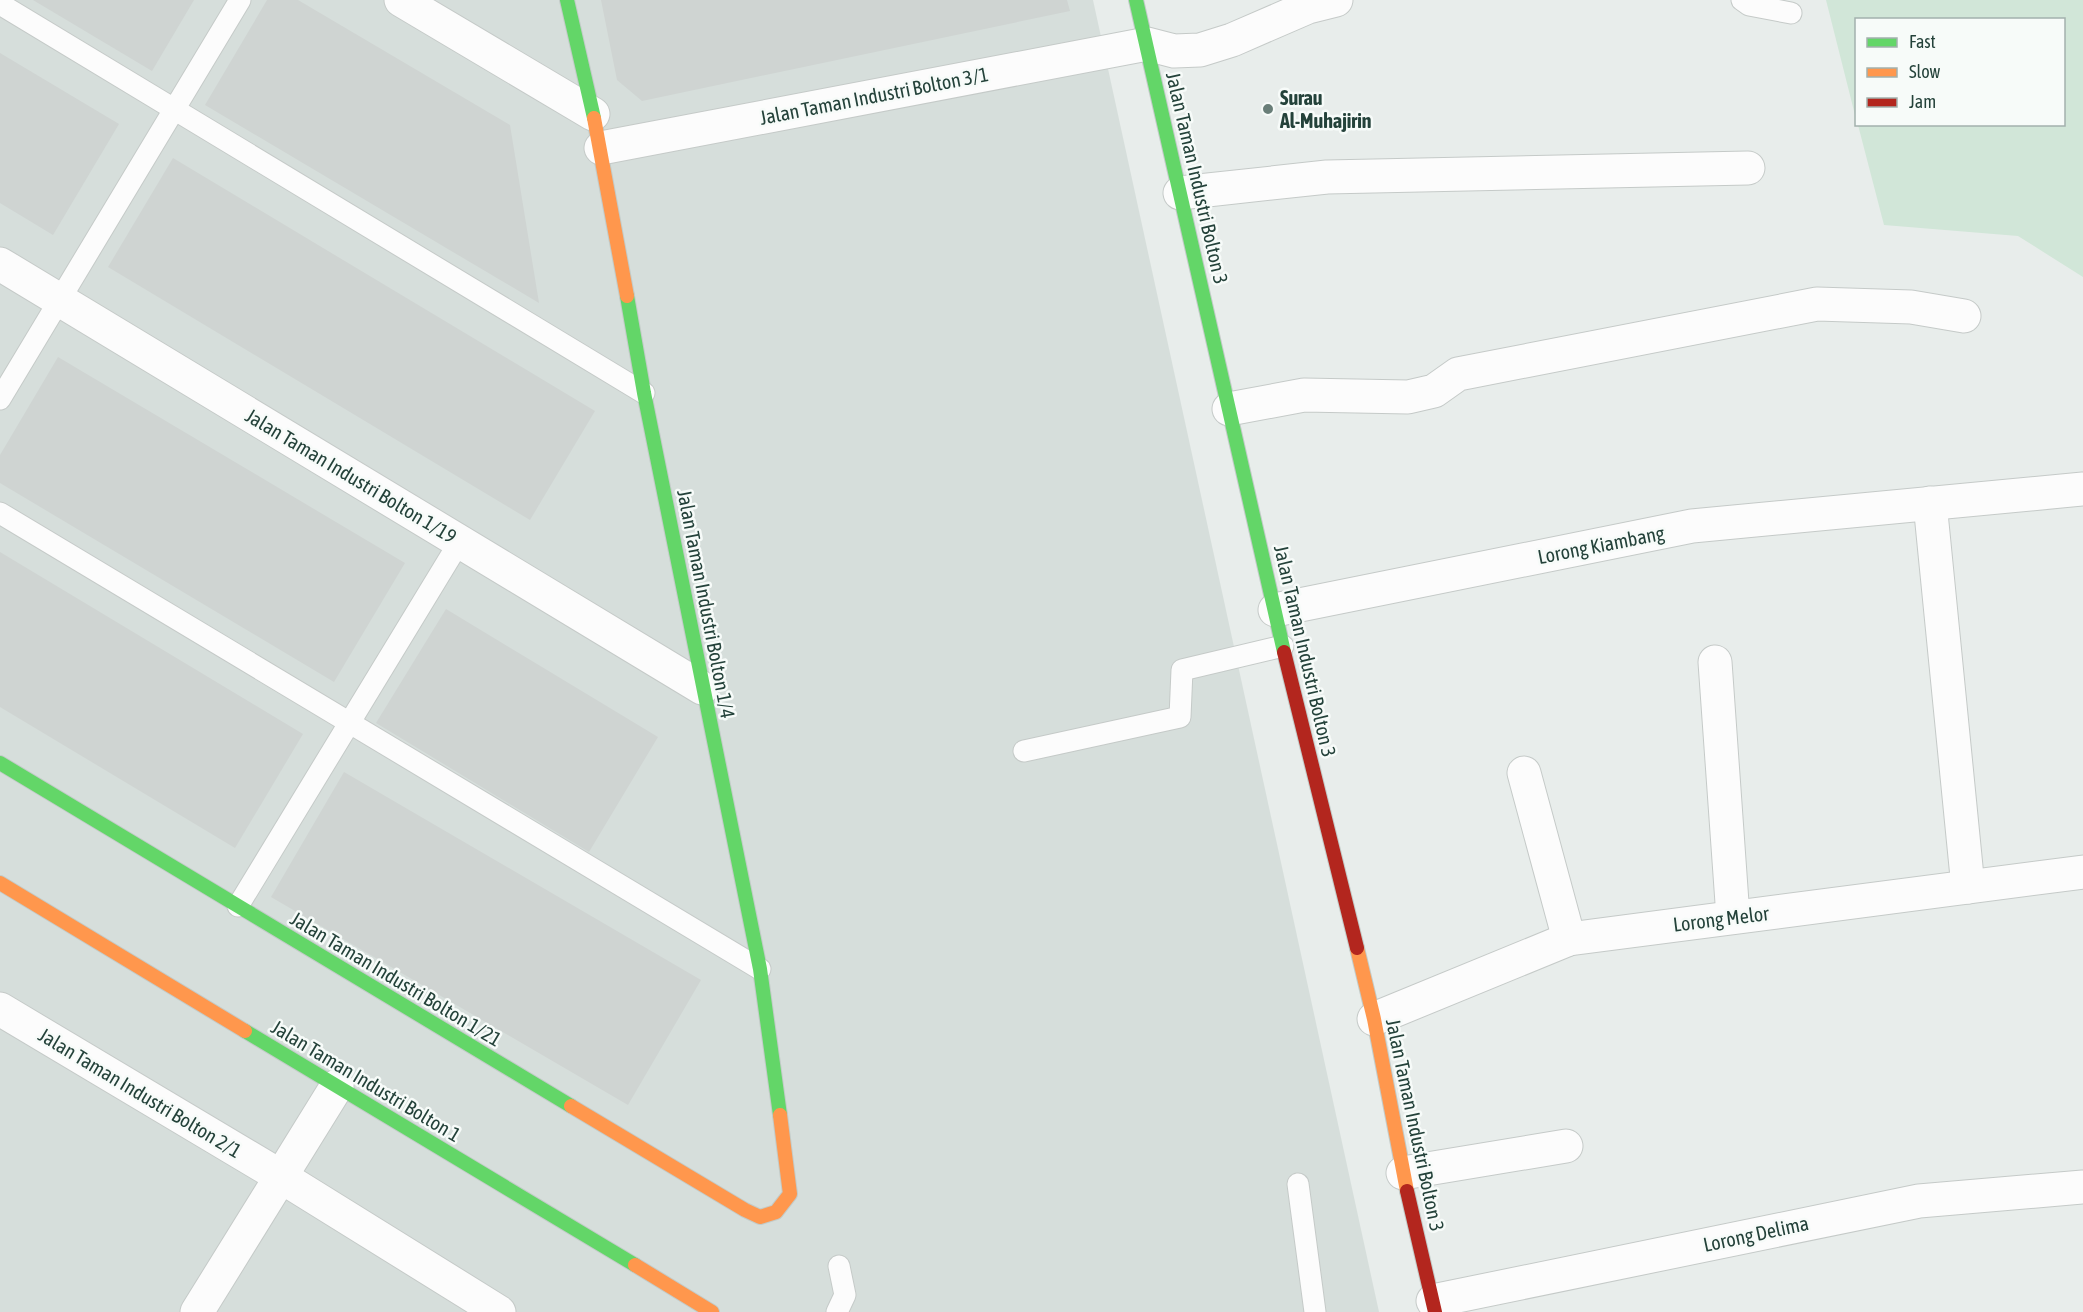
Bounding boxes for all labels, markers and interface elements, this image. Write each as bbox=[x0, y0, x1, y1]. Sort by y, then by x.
legend bbox=[1855, 18, 2065, 126]
text: Fast bbox=[1909, 31, 1936, 52]
text: Slow bbox=[1909, 61, 1940, 82]
street label: Jalan Taman Industri Bolton 3/1 bbox=[757, 62, 990, 129]
street label: Jalan Taman Industri Bolton 3 bbox=[1162, 70, 1233, 286]
place label: Surau Al-Muhajirin bbox=[1279, 86, 1372, 132]
text: Jam bbox=[1909, 91, 1936, 112]
marker: Surau Al-Muhajirin bbox=[1261, 102, 1275, 116]
street label: Jalan Taman Industri Bolton 1/19 bbox=[242, 403, 461, 548]
street label: Jalan Taman Industri Bolton 1/4 bbox=[673, 487, 740, 720]
street label: Lorong Kiambang bbox=[1536, 521, 1667, 568]
street label: Jalan Taman Industri Bolton 3 bbox=[1270, 543, 1341, 759]
street label: Lorong Melor bbox=[1672, 901, 1771, 936]
street label: Jalan Taman Industri Bolton 1/21 bbox=[287, 906, 506, 1051]
street label: Jalan Taman Industri Bolton 1 bbox=[268, 1015, 465, 1146]
street label: Jalan Taman Industri Bolton 3 bbox=[1382, 1017, 1449, 1233]
street label: Jalan Taman Industri Bolton 2/1 bbox=[35, 1023, 246, 1162]
street label: Lorong Delima bbox=[1701, 1211, 1811, 1256]

